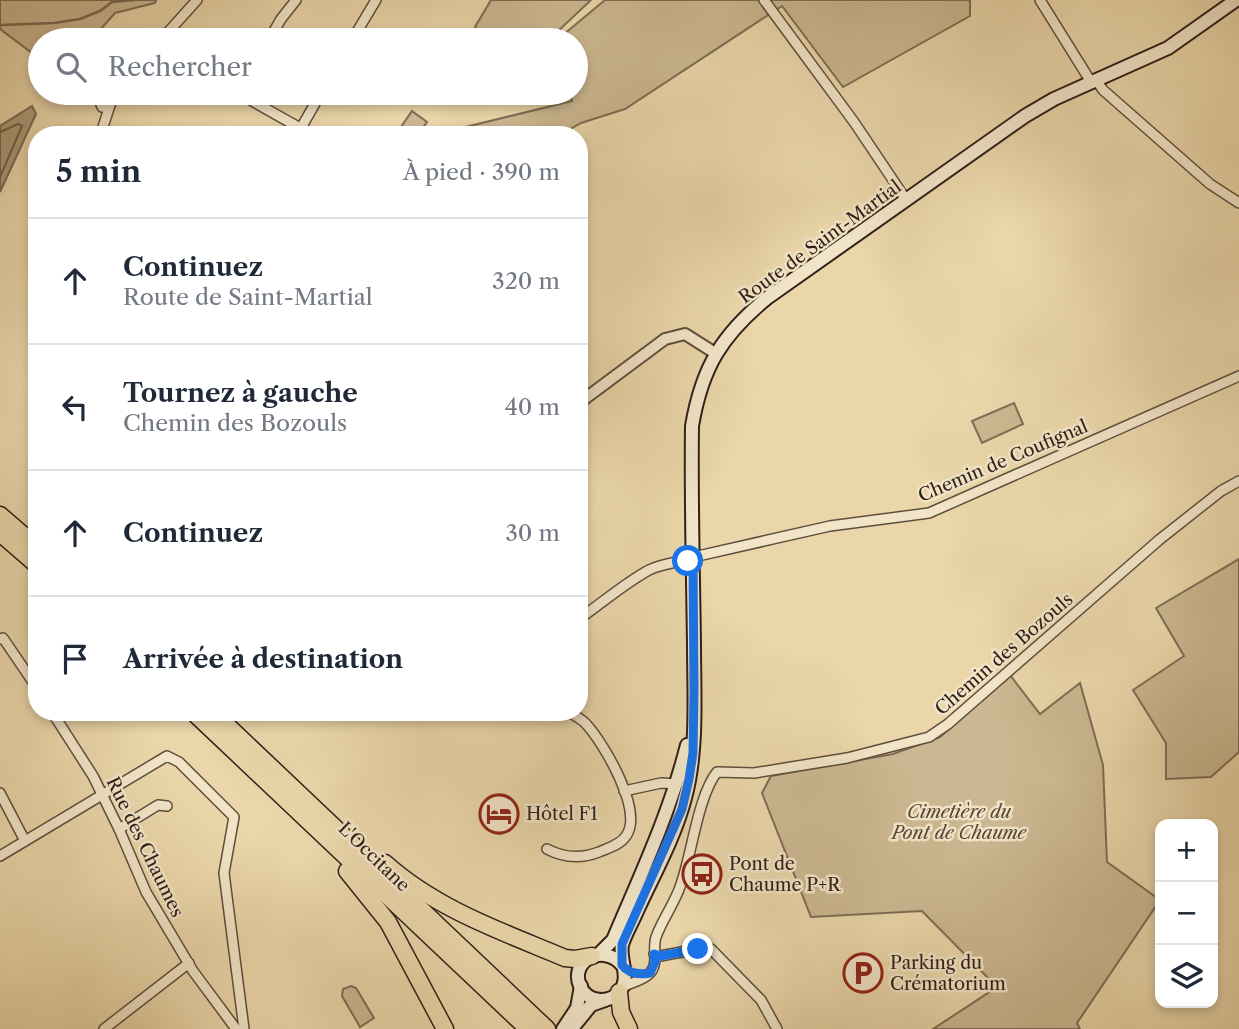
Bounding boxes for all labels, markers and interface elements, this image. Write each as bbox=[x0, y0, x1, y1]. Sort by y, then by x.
search box bbox=[28, 28, 588, 105]
icon: search bbox=[52, 48, 90, 86]
text: Rechercher bbox=[108, 51, 252, 83]
text: 5 min bbox=[56, 153, 141, 190]
text: À pied · 390 m bbox=[403, 158, 560, 186]
street label: Route de Saint-Martial bbox=[734, 176, 906, 308]
text: Continuez bbox=[123, 251, 263, 283]
icon: ahead bbox=[56, 262, 94, 300]
text: 320 m bbox=[492, 267, 560, 295]
text: Route de Saint-Martial bbox=[123, 283, 373, 311]
text: Tournez à gauche bbox=[123, 377, 358, 409]
icon: left bbox=[56, 388, 94, 426]
text: 40 m bbox=[505, 393, 560, 421]
text: Chemin des Bozouls bbox=[123, 409, 347, 437]
street label: Chemin de Coufignal bbox=[915, 415, 1091, 507]
icon: ahead bbox=[56, 514, 94, 552]
text: Continuez bbox=[123, 517, 263, 549]
text: 30 m bbox=[505, 519, 560, 547]
route start bbox=[672, 545, 703, 576]
street label: Chemin des Bozouls bbox=[931, 588, 1077, 720]
icon: arrive bbox=[56, 640, 94, 678]
text: Arrivée à destination bbox=[123, 643, 403, 675]
street label: Rue des Chaumes bbox=[102, 773, 188, 921]
hotel icon: Hôtel F1 bbox=[478, 793, 520, 835]
park label: Cimetière du Pont de Chaume bbox=[890, 801, 1028, 844]
place label: Hôtel F1 bbox=[526, 803, 598, 825]
street label: L'Occitane bbox=[334, 818, 414, 896]
map controls bbox=[1155, 819, 1218, 1008]
button: + bbox=[1155, 819, 1218, 882]
bus stop icon: Pont de Chaume P+R bbox=[681, 853, 723, 895]
place label: Pont de Chaume P+R bbox=[729, 853, 841, 896]
button: − bbox=[1155, 882, 1218, 945]
route end bbox=[682, 933, 713, 964]
button: layers bbox=[1155, 945, 1218, 1008]
parking icon: Parking du Crématorium bbox=[842, 952, 884, 994]
place label: Parking du Crématorium bbox=[890, 952, 1006, 995]

